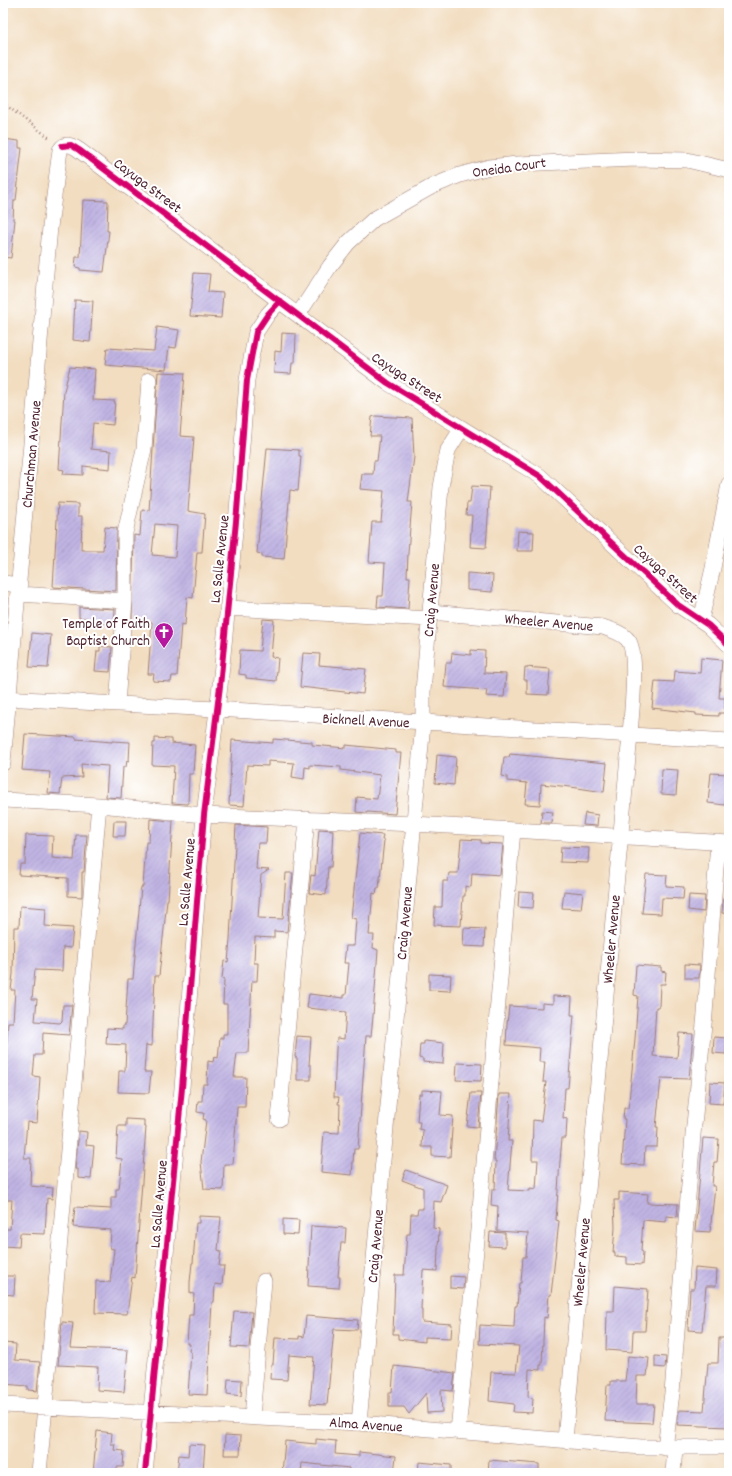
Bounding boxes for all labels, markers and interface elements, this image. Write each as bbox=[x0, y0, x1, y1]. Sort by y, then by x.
street label: Oneida Court bbox=[471, 153, 548, 185]
street label: Cayuga Street bbox=[108, 154, 186, 220]
street label: Cayuga Street bbox=[366, 348, 446, 410]
street label: Churchman Avenue bbox=[17, 399, 49, 509]
street label: La Salle Avenue bbox=[205, 514, 237, 604]
street label: Cayuga Street bbox=[627, 539, 702, 610]
street label: Craig Avenue bbox=[419, 562, 447, 638]
street label: Wheeler Avenue bbox=[504, 609, 594, 639]
place label: Temple of Faith Baptist Church bbox=[62, 614, 150, 653]
church icon: Temple of Faith Baptist Church bbox=[153, 621, 175, 649]
street label: Bicknell Avenue bbox=[322, 709, 410, 735]
street label: La Salle Avenue bbox=[173, 837, 203, 927]
street label: Craig Avenue bbox=[392, 885, 420, 961]
street label: Wheeler Avenue bbox=[598, 894, 628, 984]
street label: La Salle Avenue bbox=[145, 1159, 175, 1249]
street label: Craig Avenue bbox=[363, 1208, 391, 1284]
street label: Wheeler Avenue bbox=[568, 1217, 598, 1307]
street label: Alma Avenue bbox=[328, 1412, 404, 1440]

